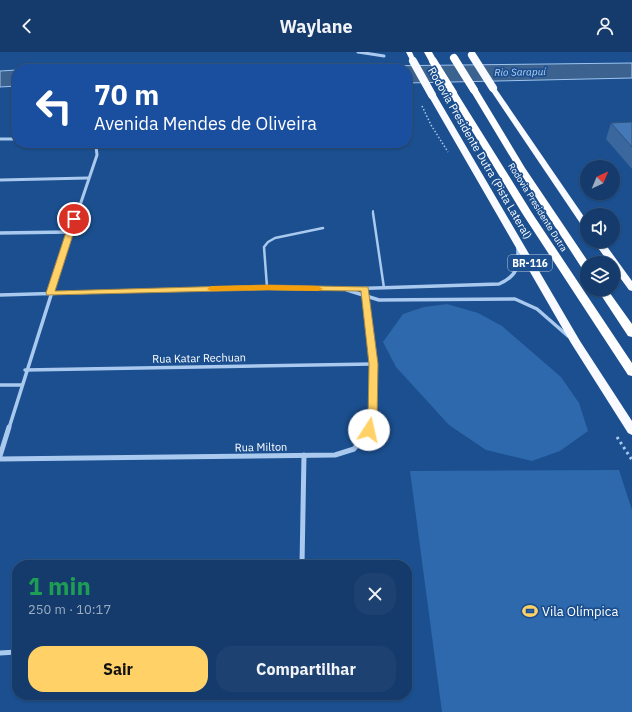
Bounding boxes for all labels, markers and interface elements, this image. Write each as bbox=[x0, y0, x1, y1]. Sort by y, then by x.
icon: back bbox=[16, 15, 38, 37]
text: Waylane bbox=[279, 15, 353, 38]
icon: person bbox=[594, 15, 616, 37]
street label: Rodovia Presidente Dutra (Pista Lateral) bbox=[425, 64, 535, 242]
water label: Rio Sarapuí bbox=[494, 65, 547, 79]
text: 70 m bbox=[94, 76, 159, 113]
icon: left bbox=[28, 80, 80, 132]
text: Avenida Mendes de Oliveira bbox=[94, 112, 317, 135]
north arrow bbox=[580, 160, 620, 200]
map controls bbox=[580, 160, 620, 296]
street label: Rodovia Presidente Dutra bbox=[506, 161, 570, 254]
pin bbox=[57, 202, 91, 236]
icon: arrive bbox=[63, 208, 85, 230]
button: sound bbox=[580, 208, 620, 248]
road number: BR-116 bbox=[508, 255, 552, 271]
button: layers bbox=[580, 256, 620, 296]
street label: Rua Katar Rechuan bbox=[152, 350, 246, 366]
position arrow bbox=[348, 409, 390, 451]
street label: Rua Milton bbox=[235, 440, 287, 454]
text: 1 min bbox=[28, 570, 91, 602]
button: close bbox=[354, 573, 396, 615]
text: 250 m · 10:17 bbox=[28, 601, 111, 618]
sports icon: Vila Olímpica bbox=[521, 602, 539, 620]
place label: Vila Olímpica bbox=[542, 603, 618, 620]
button: Sair bbox=[28, 646, 208, 692]
button: Compartilhar bbox=[216, 646, 396, 692]

